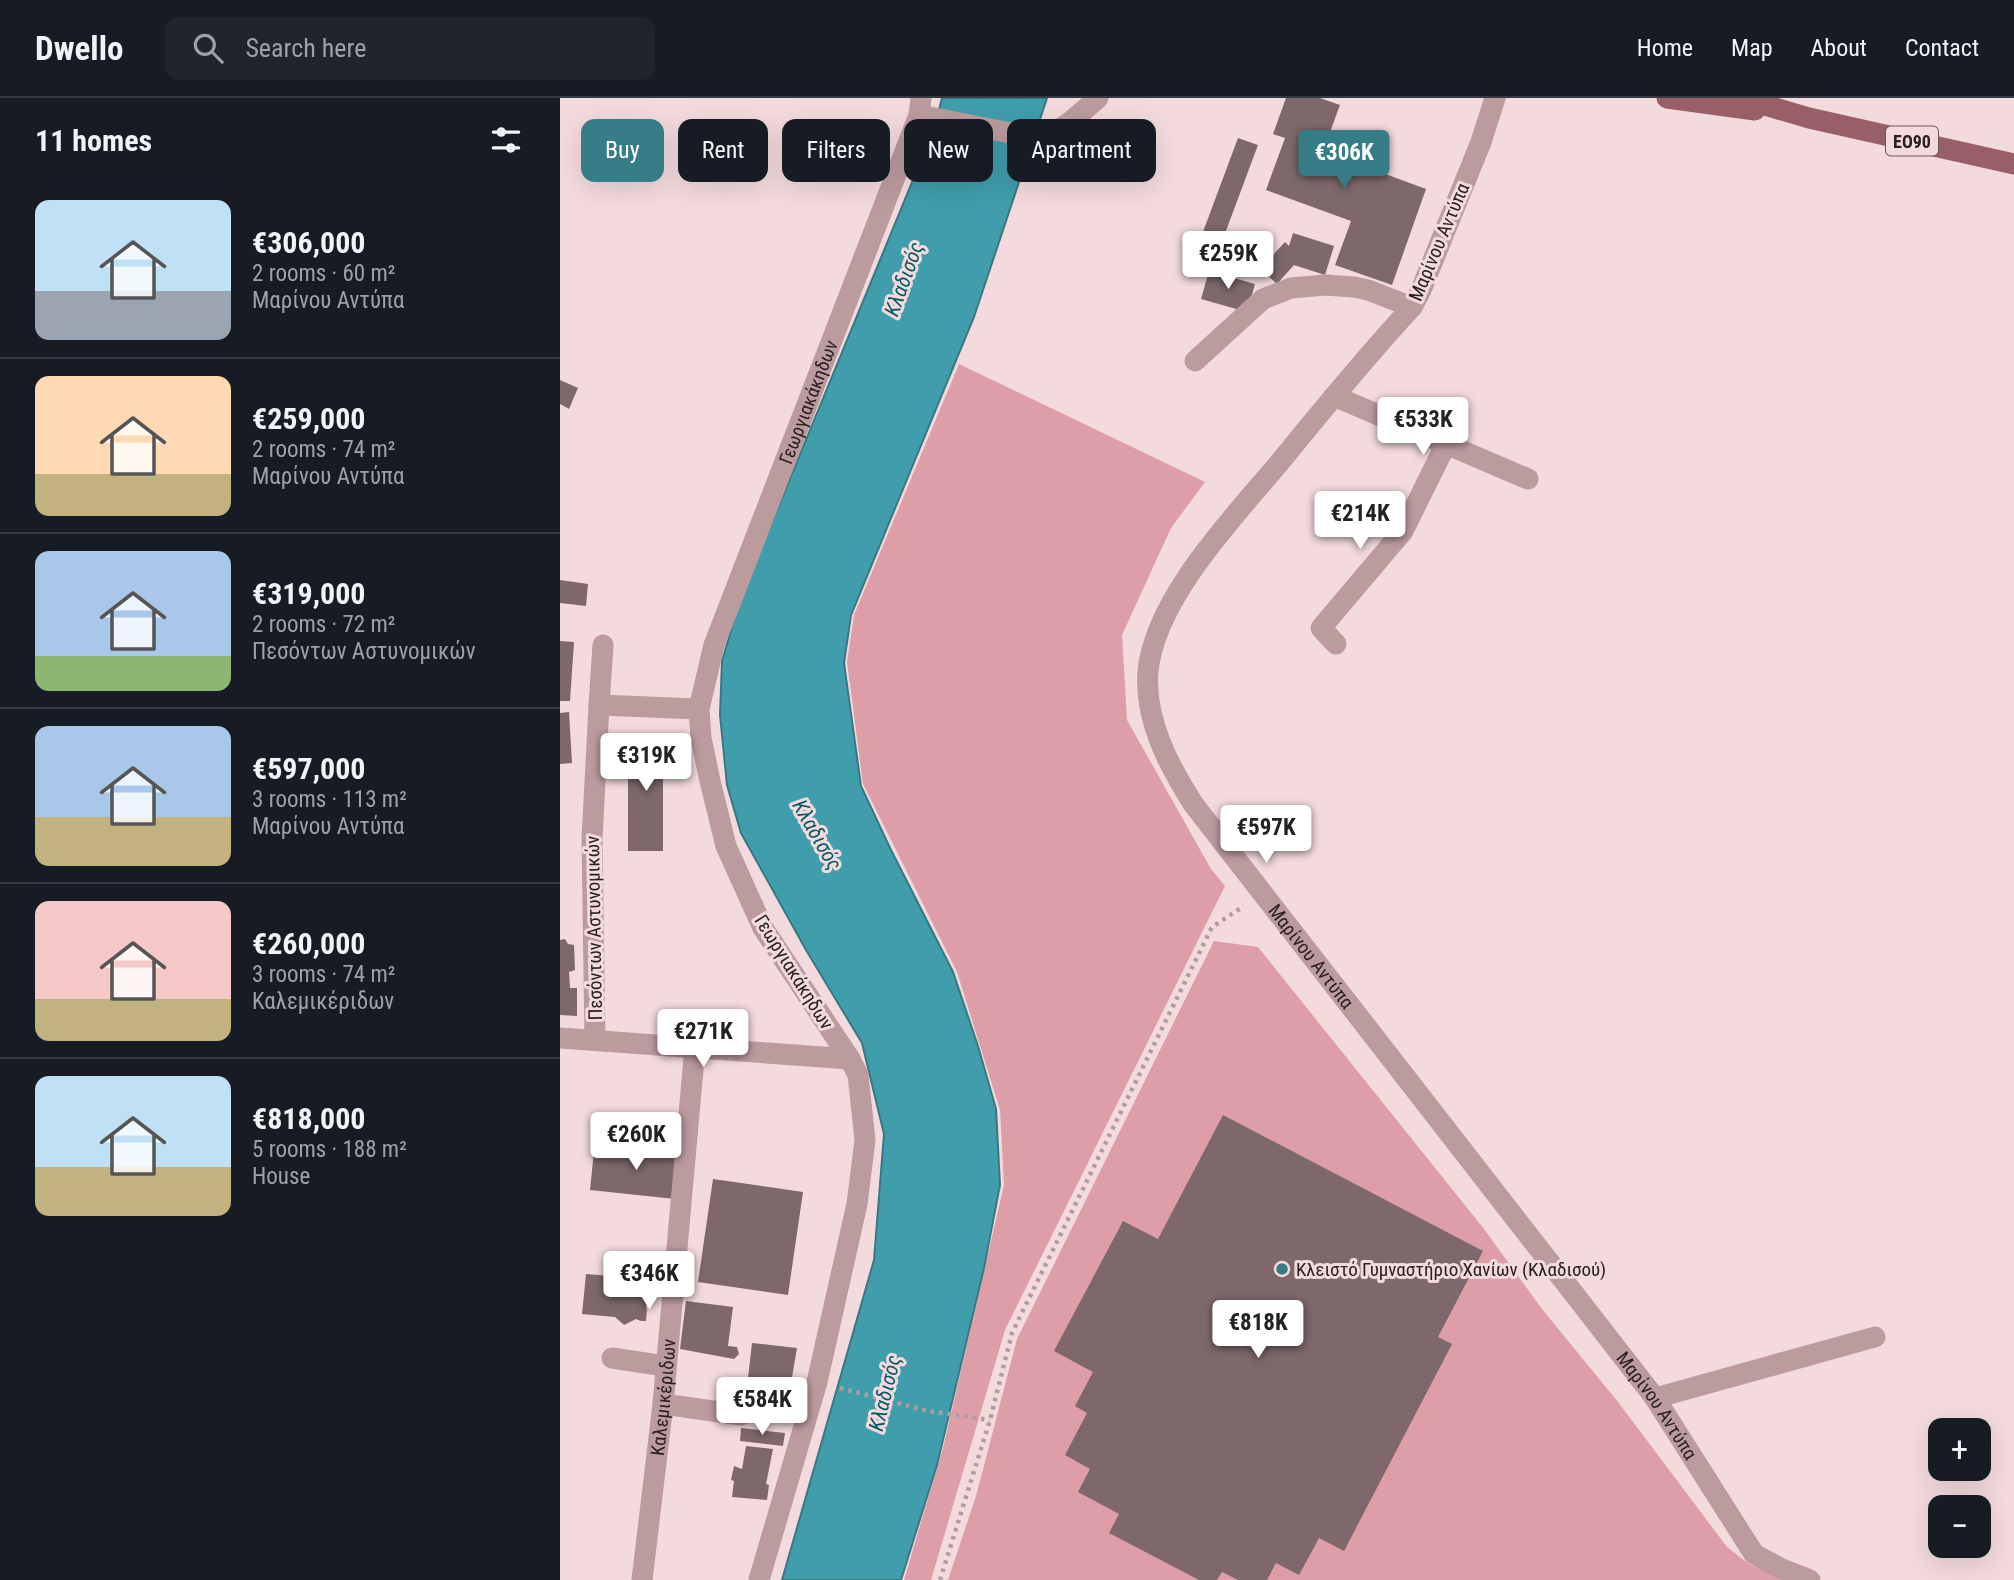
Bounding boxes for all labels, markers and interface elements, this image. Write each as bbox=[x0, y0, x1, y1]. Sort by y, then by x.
search box bbox=[165, 17, 655, 80]
text: Dwello bbox=[35, 29, 123, 68]
icon: search bbox=[189, 29, 227, 67]
text: Search here bbox=[245, 33, 366, 63]
text: Home bbox=[1637, 34, 1693, 62]
text: Map bbox=[1731, 34, 1773, 62]
text: About bbox=[1811, 34, 1867, 62]
text: Contact bbox=[1905, 34, 1979, 62]
chip: Buy bbox=[581, 119, 664, 182]
chip: Rent bbox=[678, 119, 768, 182]
chip: Filters bbox=[782, 119, 890, 182]
chip: New bbox=[904, 119, 993, 182]
chip: Apartment bbox=[1007, 119, 1156, 182]
icon: filters bbox=[487, 121, 525, 159]
text: 11 homes bbox=[35, 123, 152, 158]
road number: ΕΟ90 bbox=[1886, 126, 1938, 156]
pin: €306K bbox=[1295, 130, 1393, 190]
text: €306K bbox=[1314, 139, 1374, 166]
street label: Μαρίνου Αντύπα bbox=[1404, 179, 1474, 304]
text: €306,000 bbox=[252, 225, 365, 260]
icon: home bbox=[91, 228, 175, 312]
pin: €259K bbox=[1179, 232, 1277, 291]
water label: Κλαδισός bbox=[880, 239, 928, 319]
text: €259K bbox=[1198, 240, 1258, 267]
text: 2 rooms · 60 m² bbox=[252, 260, 395, 287]
text: Μαρίνου Αντύπα bbox=[252, 287, 404, 314]
street label: Γεωργιακάκηδων bbox=[774, 337, 842, 467]
pin: €533K bbox=[1374, 398, 1472, 457]
text: €259,000 bbox=[252, 401, 365, 436]
icon: home bbox=[91, 404, 175, 488]
text: €533K bbox=[1393, 406, 1453, 433]
text: 2 rooms · 74 m² bbox=[252, 436, 395, 463]
text: Μαρίνου Αντύπα bbox=[252, 463, 404, 490]
pin: €214K bbox=[1311, 491, 1409, 551]
text: €214K bbox=[1330, 500, 1390, 527]
text: €319,000 bbox=[252, 576, 365, 611]
icon: home bbox=[91, 579, 175, 663]
text: 2 rooms · 72 m² bbox=[252, 611, 395, 638]
text: Πεσόντων Αστυνομικών bbox=[252, 638, 475, 665]
pin: €319K bbox=[597, 734, 695, 793]
text: €319K bbox=[616, 742, 676, 769]
text: €597,000 bbox=[252, 751, 365, 786]
icon: home bbox=[91, 754, 175, 838]
text: 3 rooms · 113 m² bbox=[252, 786, 407, 813]
water label: Κλαδισός bbox=[787, 796, 847, 874]
pin: €597K bbox=[1217, 806, 1315, 865]
text: Μαρίνου Αντύπα bbox=[252, 813, 404, 840]
text: €597K bbox=[1236, 814, 1296, 841]
street label: Πεσόντων Αστυνομικών bbox=[581, 836, 607, 1020]
street label: Μαρίνου Αντύπα bbox=[1264, 899, 1360, 1013]
street label: Γεωργιακάκηδων bbox=[750, 910, 838, 1034]
text: €260,000 bbox=[252, 926, 365, 961]
icon: home bbox=[91, 929, 175, 1013]
text: 3 rooms · 74 m² bbox=[252, 961, 395, 988]
text: Καλεμικέριδων bbox=[252, 988, 394, 1015]
pin: €271K bbox=[654, 1010, 752, 1069]
text: €271K bbox=[673, 1018, 733, 1045]
text: €818,000 bbox=[252, 1101, 365, 1136]
icon: home bbox=[91, 1104, 175, 1188]
pin: €260K bbox=[587, 1112, 685, 1172]
text: €260K bbox=[606, 1121, 666, 1148]
text: 5 rooms · 188 m² bbox=[252, 1136, 407, 1163]
text: House bbox=[252, 1163, 310, 1190]
pin: €346K bbox=[600, 1252, 698, 1311]
place label: Κλειστό Γυμναστήριο Χανίων (Κλαδισού) bbox=[1296, 1258, 1606, 1281]
text: €346K bbox=[619, 1260, 679, 1287]
marker: Κλειστό Γυμναστήριο Χανίων (Κλαδισού) bbox=[1274, 1261, 1290, 1277]
pin: €818K bbox=[1209, 1300, 1307, 1360]
text: €818K bbox=[1228, 1309, 1288, 1336]
street label: Καλεμικέριδων bbox=[645, 1338, 680, 1457]
street label: Μαρίνου Αντύπα bbox=[1612, 1347, 1703, 1464]
water label: Κλαδισός bbox=[864, 1353, 906, 1433]
pin: €584K bbox=[713, 1378, 811, 1437]
text: €584K bbox=[732, 1386, 792, 1413]
map controls bbox=[1928, 1418, 1991, 1558]
button: + bbox=[1928, 1418, 1991, 1481]
button: − bbox=[1928, 1495, 1991, 1558]

